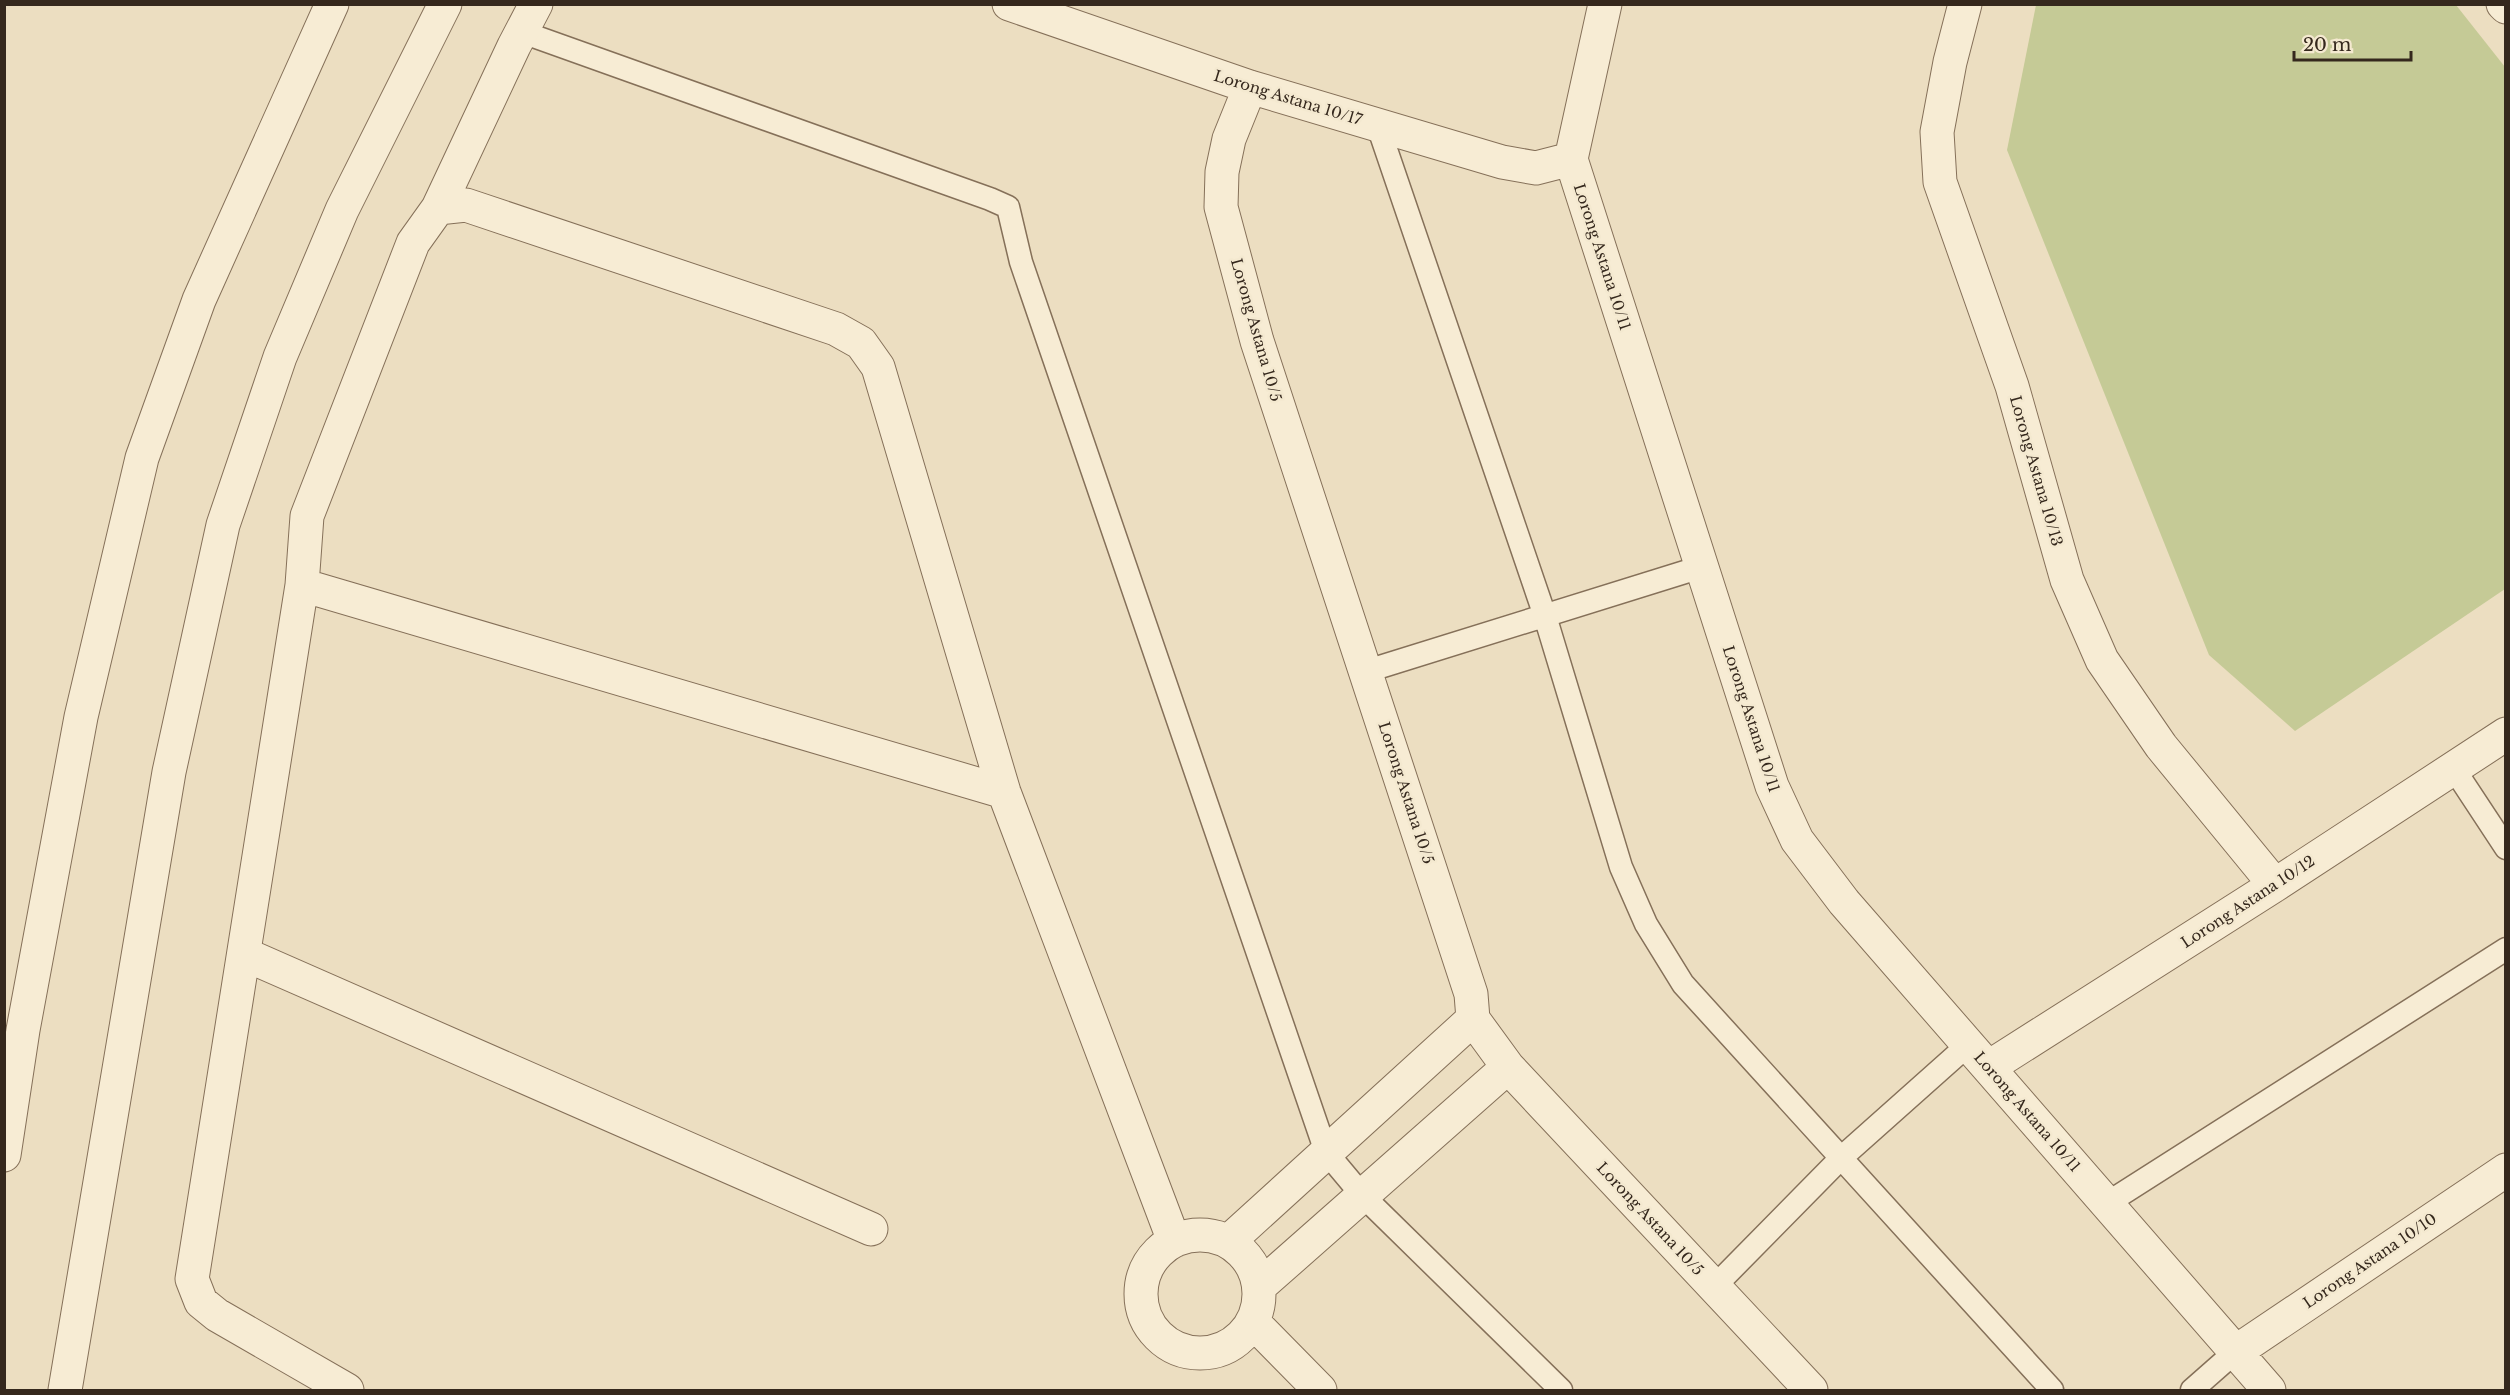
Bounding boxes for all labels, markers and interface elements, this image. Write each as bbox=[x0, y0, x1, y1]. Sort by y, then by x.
scale bar bbox=[2294, 24, 2411, 62]
text: 20 m bbox=[2303, 34, 2351, 56]
street label: Lorong Astana 10/17 bbox=[1212, 66, 1365, 129]
street label: Lorong Astana 10/11 bbox=[1570, 181, 1635, 333]
street label: Lorong Astana 10/5 bbox=[1227, 256, 1286, 404]
street label: Lorong Astana 10/13 bbox=[2006, 393, 2067, 548]
street label: Lorong Astana 10/11 bbox=[1719, 643, 1784, 795]
street label: Lorong Astana 10/5 bbox=[1375, 719, 1438, 866]
street label: Lorong Astana 10/12 bbox=[2177, 851, 2318, 952]
street label: Lorong Astana 10/11 bbox=[1970, 1048, 2085, 1176]
street label: Lorong Astana 10/5 bbox=[1593, 1158, 1708, 1279]
street label: Lorong Astana 10/10 bbox=[2299, 1209, 2440, 1312]

